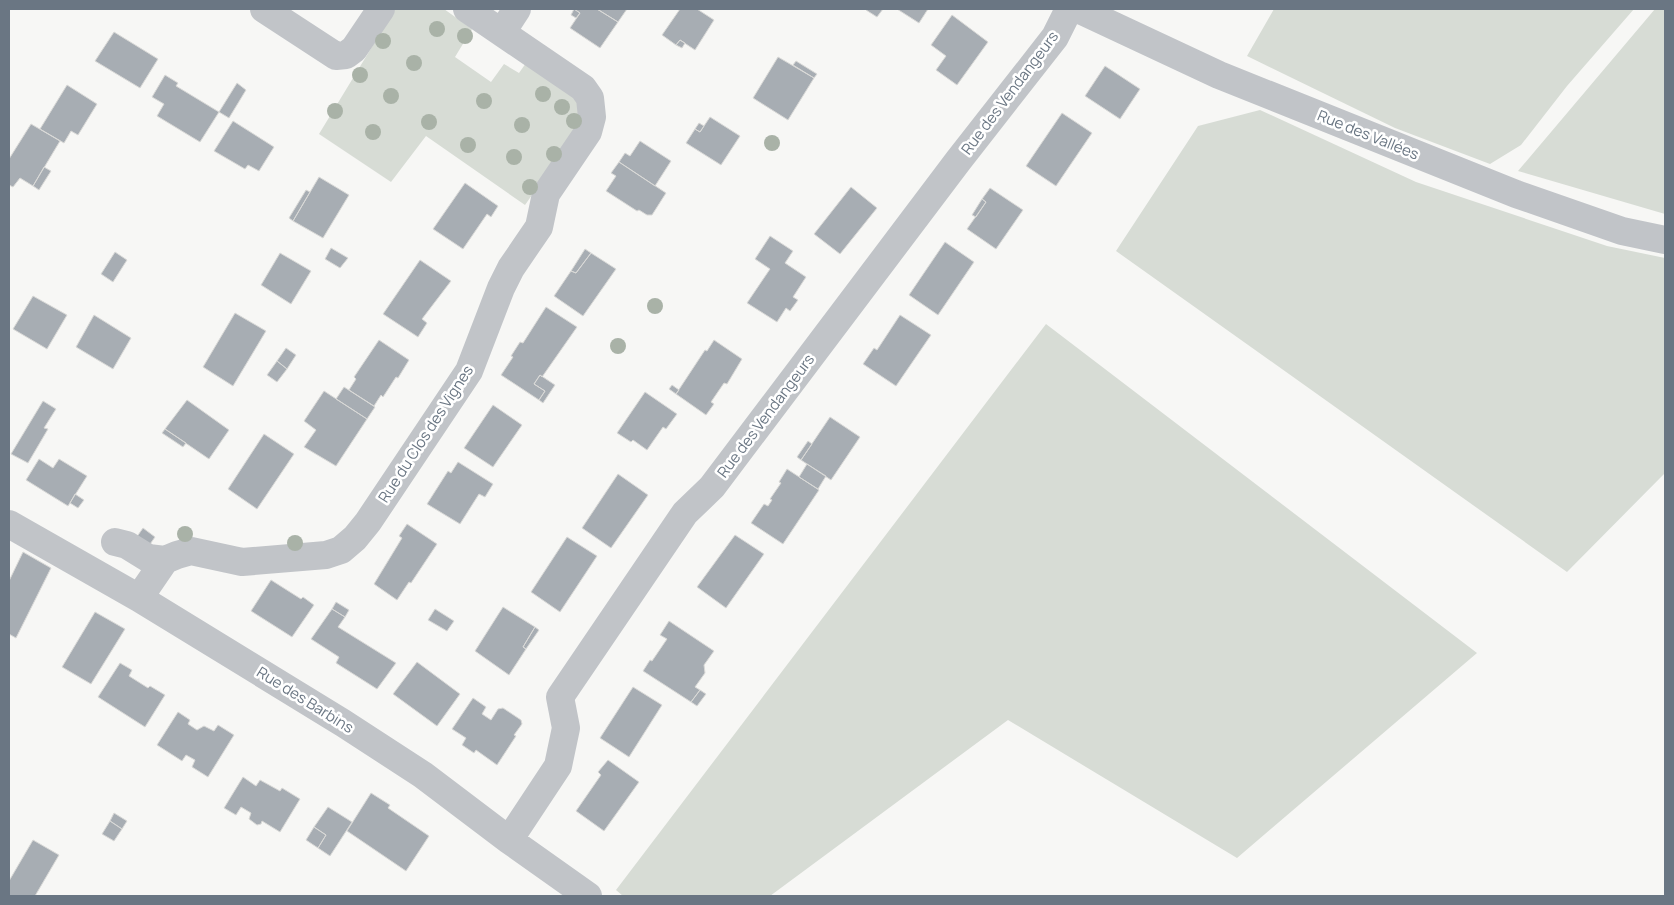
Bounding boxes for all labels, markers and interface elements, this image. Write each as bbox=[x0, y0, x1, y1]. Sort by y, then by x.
street label: Rue des Vendangeurs bbox=[956, 26, 1063, 159]
street label: Rue des Vallées bbox=[1314, 105, 1422, 165]
street label: Rue des Vendangeurs bbox=[712, 349, 819, 482]
street label: Rue du Clos des Vignes bbox=[373, 361, 478, 507]
street label: Rue des Barbins bbox=[253, 661, 358, 738]

